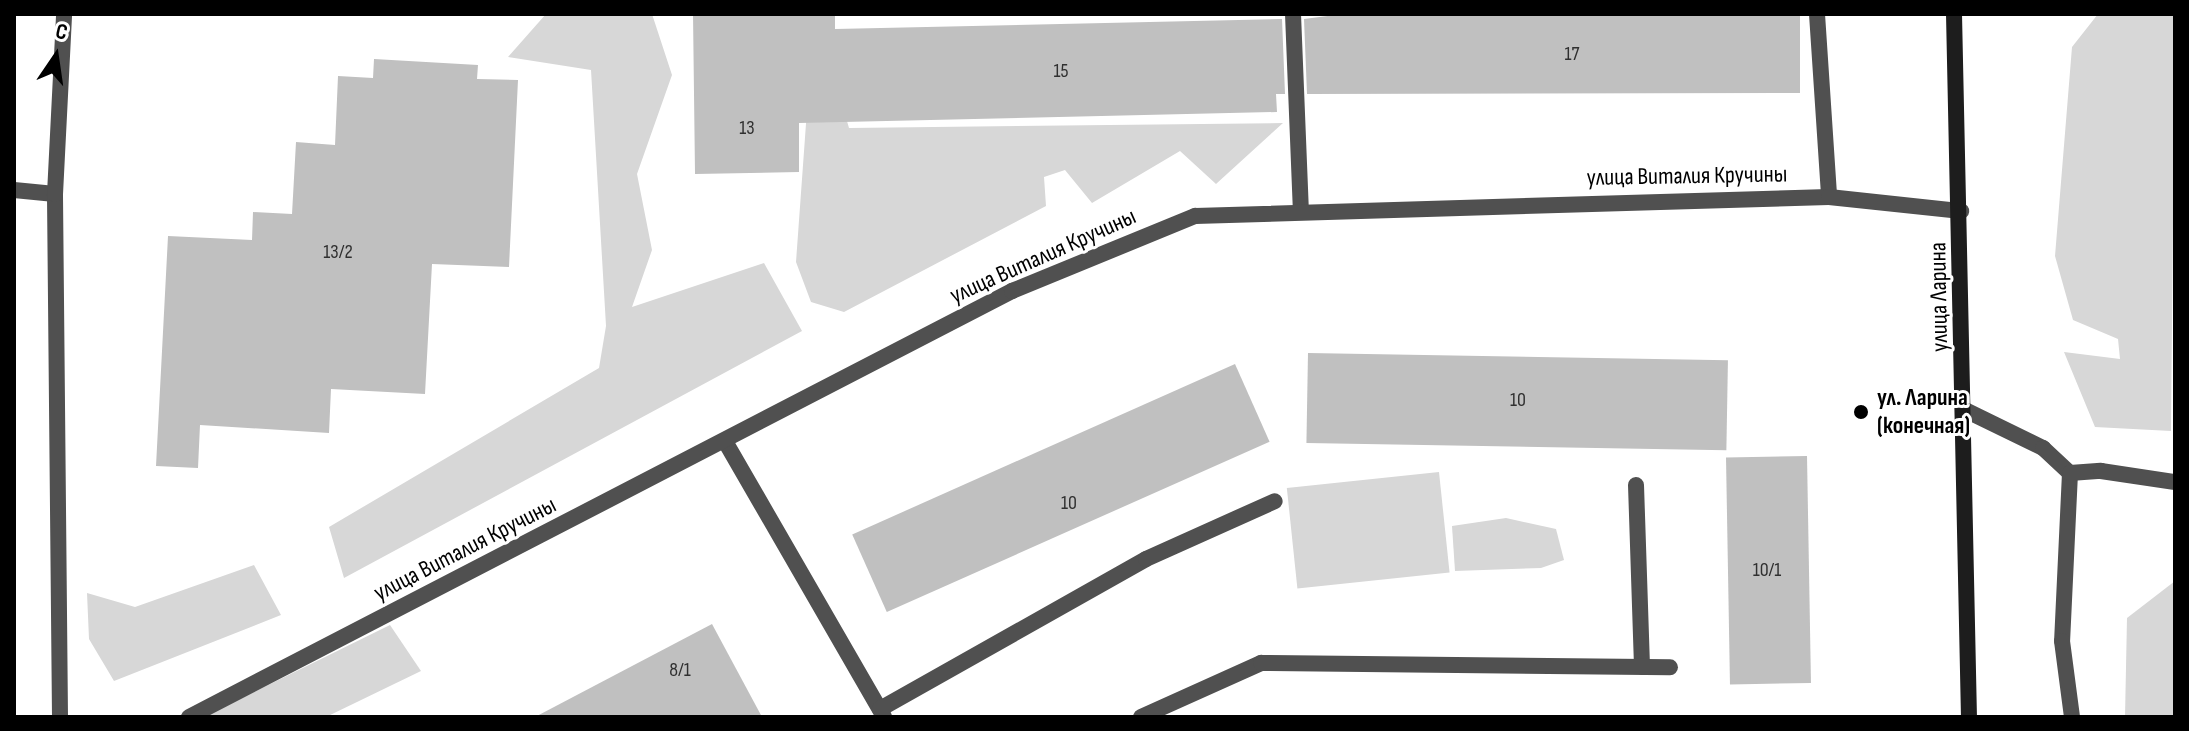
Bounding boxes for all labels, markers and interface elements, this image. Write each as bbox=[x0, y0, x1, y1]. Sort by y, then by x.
north arrow bbox=[16, 16, 96, 96]
text: С bbox=[53, 18, 70, 47]
house number: 17 bbox=[1565, 42, 1579, 66]
house number: 15 bbox=[1053, 59, 1069, 83]
house number: 13 bbox=[739, 116, 755, 140]
street label: улица Виталия Кручины bbox=[1586, 160, 1788, 192]
street label: улица Виталия Кручины bbox=[945, 202, 1141, 310]
house number: 13/2 bbox=[323, 240, 353, 264]
street label: улица Ларина bbox=[1924, 242, 1954, 352]
place label: ул. Ларина (конечная) bbox=[1877, 384, 1970, 440]
house number: 10 bbox=[1510, 388, 1526, 412]
marker: ул. Ларина (конечная) bbox=[1852, 403, 1870, 421]
street label: улица Виталия Кручины bbox=[369, 491, 561, 607]
house number: 10 bbox=[1061, 491, 1077, 515]
house number: 10/1 bbox=[1753, 558, 1781, 582]
house number: 8/1 bbox=[669, 658, 691, 682]

